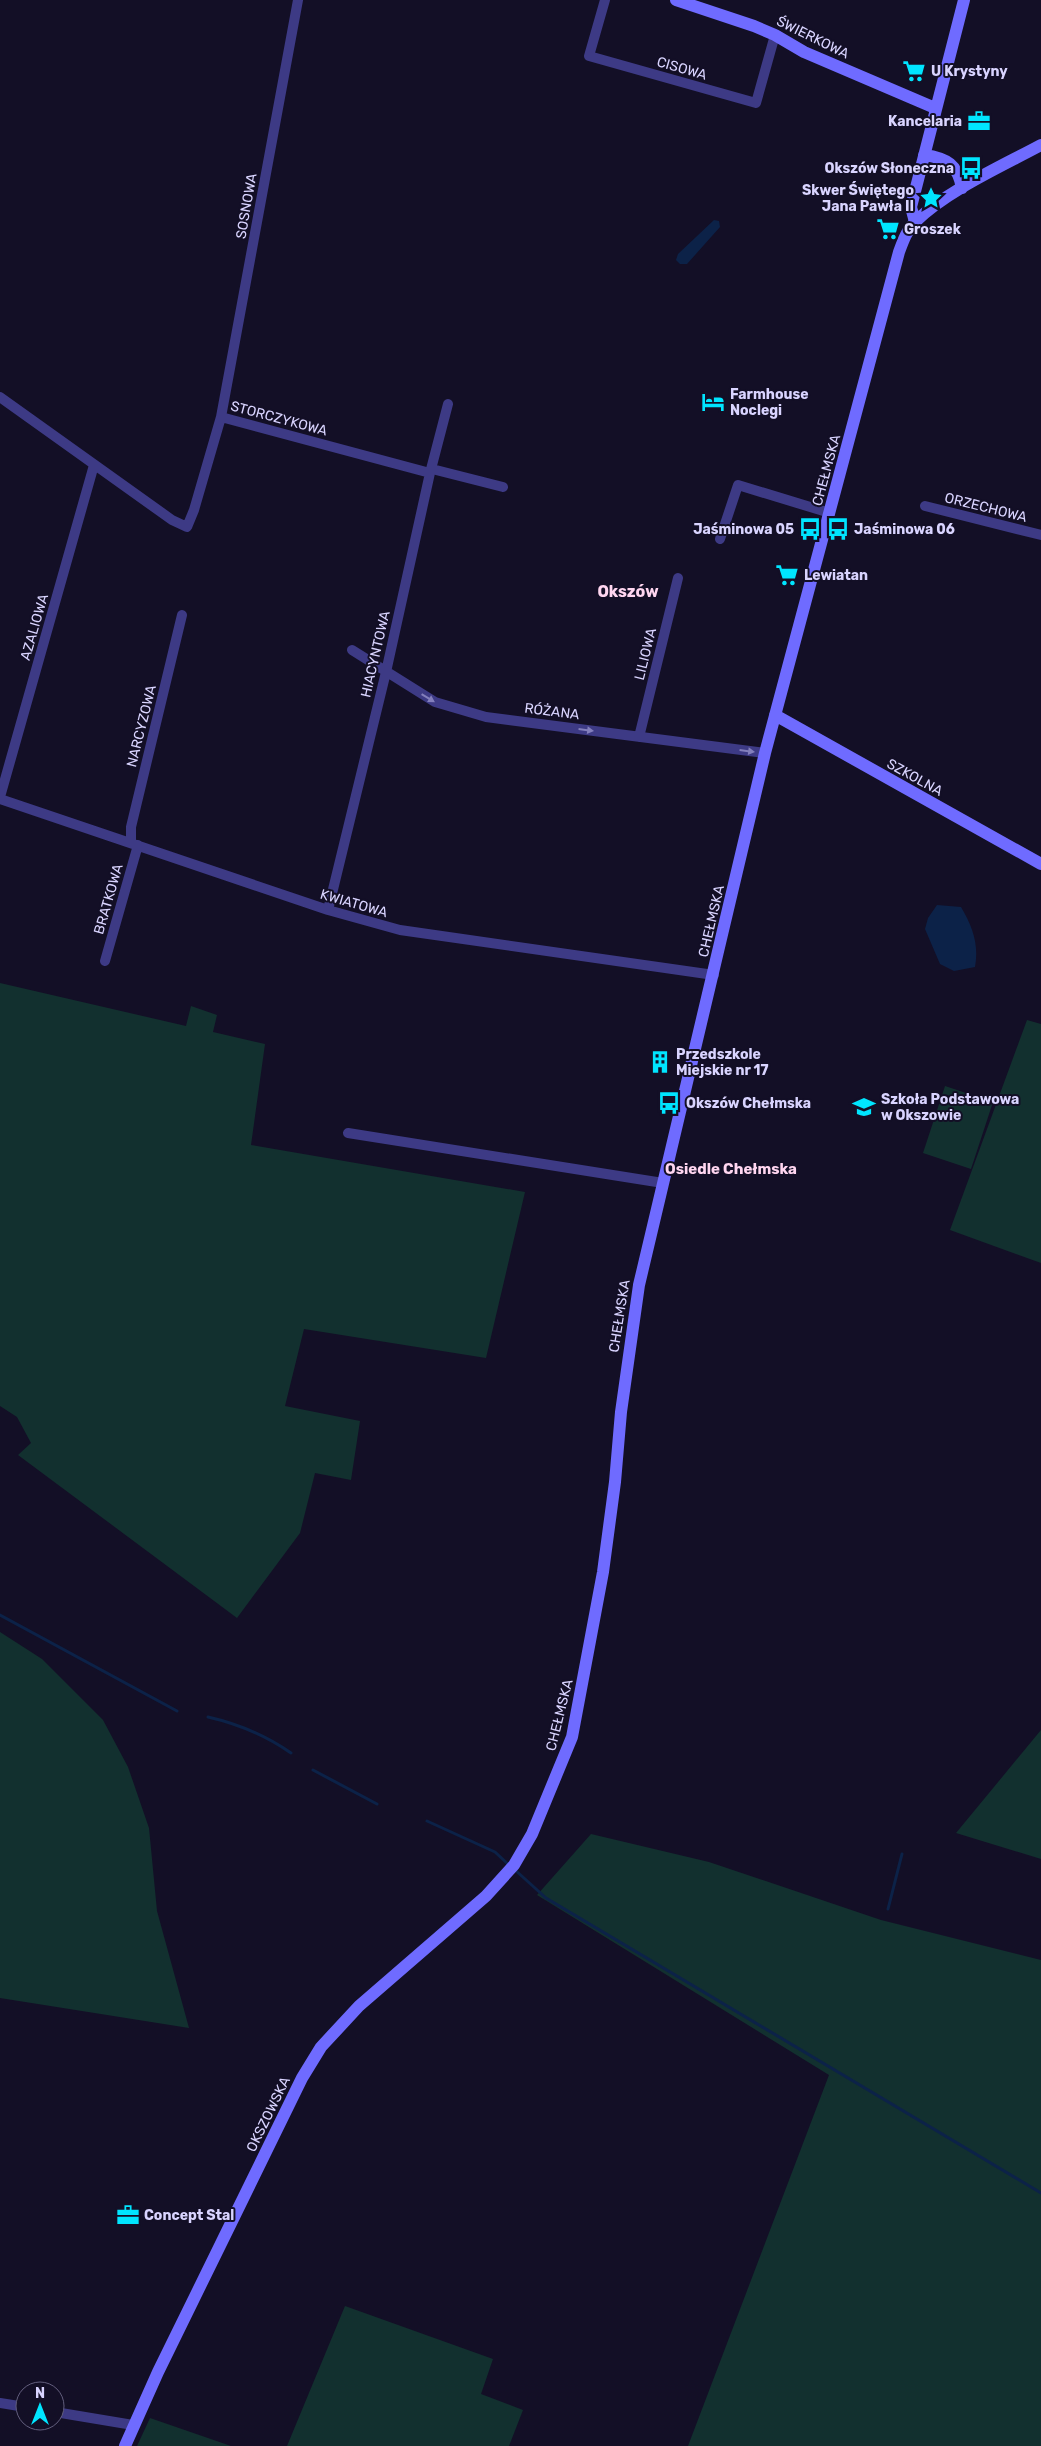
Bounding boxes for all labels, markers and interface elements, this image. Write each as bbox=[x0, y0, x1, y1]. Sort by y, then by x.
street label: ŚWIERKOWA bbox=[774, 12, 853, 63]
street label: CISOWA bbox=[655, 53, 710, 84]
supermarket icon: U Krystyny bbox=[901, 58, 927, 84]
place label: U Krystyny bbox=[931, 63, 1008, 80]
office icon: Kancelaria bbox=[966, 108, 992, 134]
place label: Kancelaria bbox=[888, 113, 962, 130]
bus stop icon: Okszów Słoneczna bbox=[958, 155, 984, 181]
place label: Okszów Słoneczna bbox=[825, 160, 954, 177]
street label: SOSNOWA bbox=[232, 171, 261, 240]
place label: Skwer Świętego Jana Pawła II bbox=[802, 181, 914, 215]
place icon: Skwer Świętego Jana Pawła II bbox=[918, 185, 944, 211]
supermarket icon: Groszek bbox=[875, 216, 901, 242]
place label: Groszek bbox=[904, 221, 962, 238]
place label: Farmhouse Noclegi bbox=[730, 386, 809, 419]
hotel icon: Farmhouse Noclegi bbox=[700, 389, 726, 415]
street label: STORCZYKOWA bbox=[229, 397, 330, 440]
street label: CHEŁMSKA bbox=[809, 432, 844, 508]
street label: ORZECHOWA bbox=[943, 489, 1029, 526]
bus stop icon: Jaśminowa 05 bbox=[797, 516, 823, 542]
bus stop icon: Jaśminowa 06 bbox=[825, 516, 851, 542]
place label: Jaśminowa 05 bbox=[693, 521, 794, 538]
place label: Jaśminowa 06 bbox=[854, 521, 955, 538]
supermarket icon: Lewiatan bbox=[774, 562, 800, 588]
place label: Lewiatan bbox=[804, 567, 868, 584]
district label: Okszów bbox=[597, 582, 659, 601]
street label: AZALIOWA bbox=[17, 591, 52, 662]
street label: HIACYNTOWA bbox=[357, 609, 394, 699]
street label: LILIOWA bbox=[631, 626, 660, 682]
street label: NARCYZOWA bbox=[123, 683, 160, 769]
one-way arrow bbox=[422, 693, 435, 702]
street label: RÓŻANA bbox=[523, 699, 581, 723]
one-way arrow bbox=[579, 726, 595, 734]
one-way arrow bbox=[740, 747, 756, 755]
street label: SZKOLNA bbox=[884, 755, 946, 800]
street label: BRATKOWA bbox=[90, 861, 127, 936]
street label: CHEŁMSKA bbox=[695, 883, 728, 959]
street label: KWIATOWA bbox=[318, 886, 390, 921]
place label: Przedszkole Miejskie nr 17 bbox=[676, 1046, 768, 1079]
building icon: Przedszkole Miejskie nr 17 bbox=[647, 1049, 673, 1075]
bus stop icon: Okszów Chełmska bbox=[656, 1090, 682, 1116]
place label: Szkoła Podstawowa w Okszowie bbox=[881, 1091, 1019, 1124]
school or university icon: Szkoła Podstawowa w Okszowie bbox=[851, 1094, 877, 1120]
place label: Okszów Chełmska bbox=[686, 1095, 811, 1112]
district label: Osiedle Chełmska bbox=[665, 1160, 797, 1178]
street label: CHEŁMSKA bbox=[605, 1278, 634, 1354]
street label: CHEŁMSKA bbox=[542, 1677, 577, 1753]
street label: OKSZOWSKA bbox=[243, 2073, 294, 2155]
office icon: Concept Stal bbox=[115, 2202, 141, 2228]
place label: Concept Stal bbox=[144, 2207, 234, 2224]
north arrow bbox=[15, 2381, 65, 2431]
text: N bbox=[35, 2385, 45, 2402]

